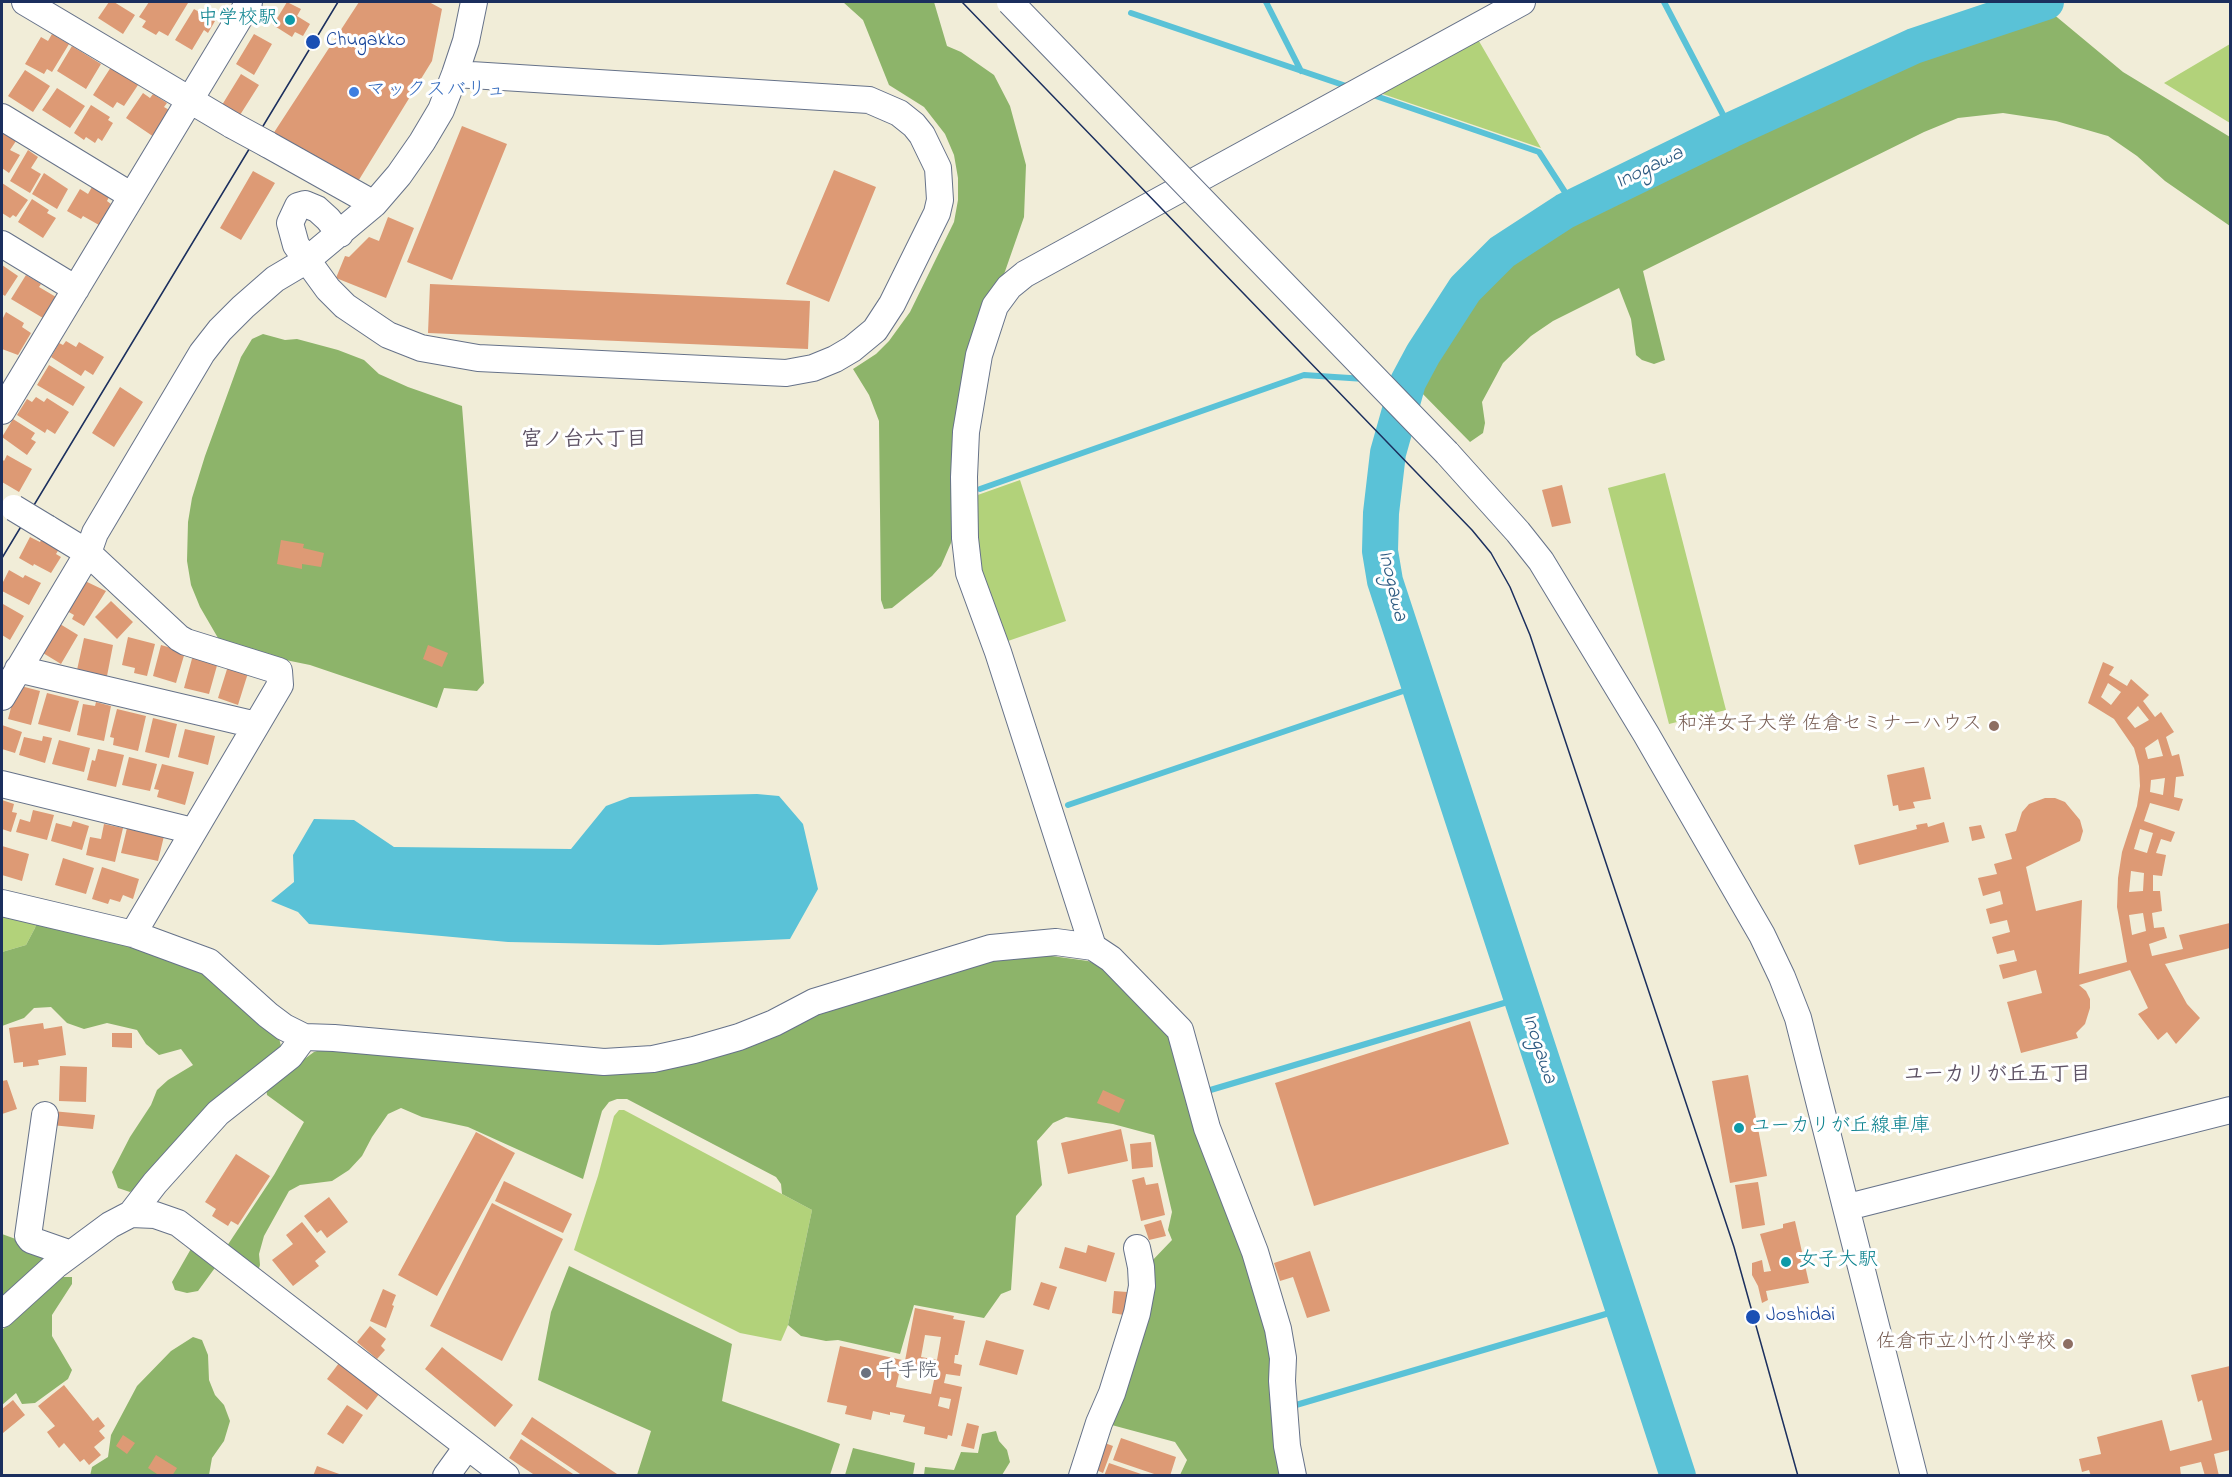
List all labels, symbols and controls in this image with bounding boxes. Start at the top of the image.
place label: 中学校駅 [198,8,278,32]
marker: 中学校駅 [283,13,297,27]
place label: Chugakko [326,30,406,54]
marker: Chugakko [304,33,322,51]
place label: マックスバリュ [366,80,506,104]
marker: マックスバリュ [347,85,361,99]
water label: Inogawa [1612,142,1688,196]
district label: 宮ノ台六丁目 [521,429,647,455]
water label: Inogawa [1371,548,1411,624]
place label: 和洋女子大学 佐倉セミナーハウス [1677,714,1982,738]
marker: 和洋女子大学 佐倉セミナーハウス [1987,719,2001,733]
water label: Inogawa [1515,1011,1561,1087]
district label: ユーカリが丘五丁目 [1903,1064,2091,1090]
place label: ユーカリが丘線車庫 [1751,1116,1930,1140]
marker: ユーカリが丘線車庫 [1732,1121,1746,1135]
place label: 女子大駅 [1798,1250,1878,1274]
marker: 女子大駅 [1779,1255,1793,1269]
place label: Joshidai [1766,1305,1835,1329]
marker: Joshidai [1744,1308,1762,1326]
place label: 佐倉市立小竹小学校 [1876,1332,2056,1356]
marker: 佐倉市立小竹小学校 [2061,1337,2075,1351]
place label: 千手院 [878,1361,938,1385]
marker: 千手院 [859,1366,873,1380]

